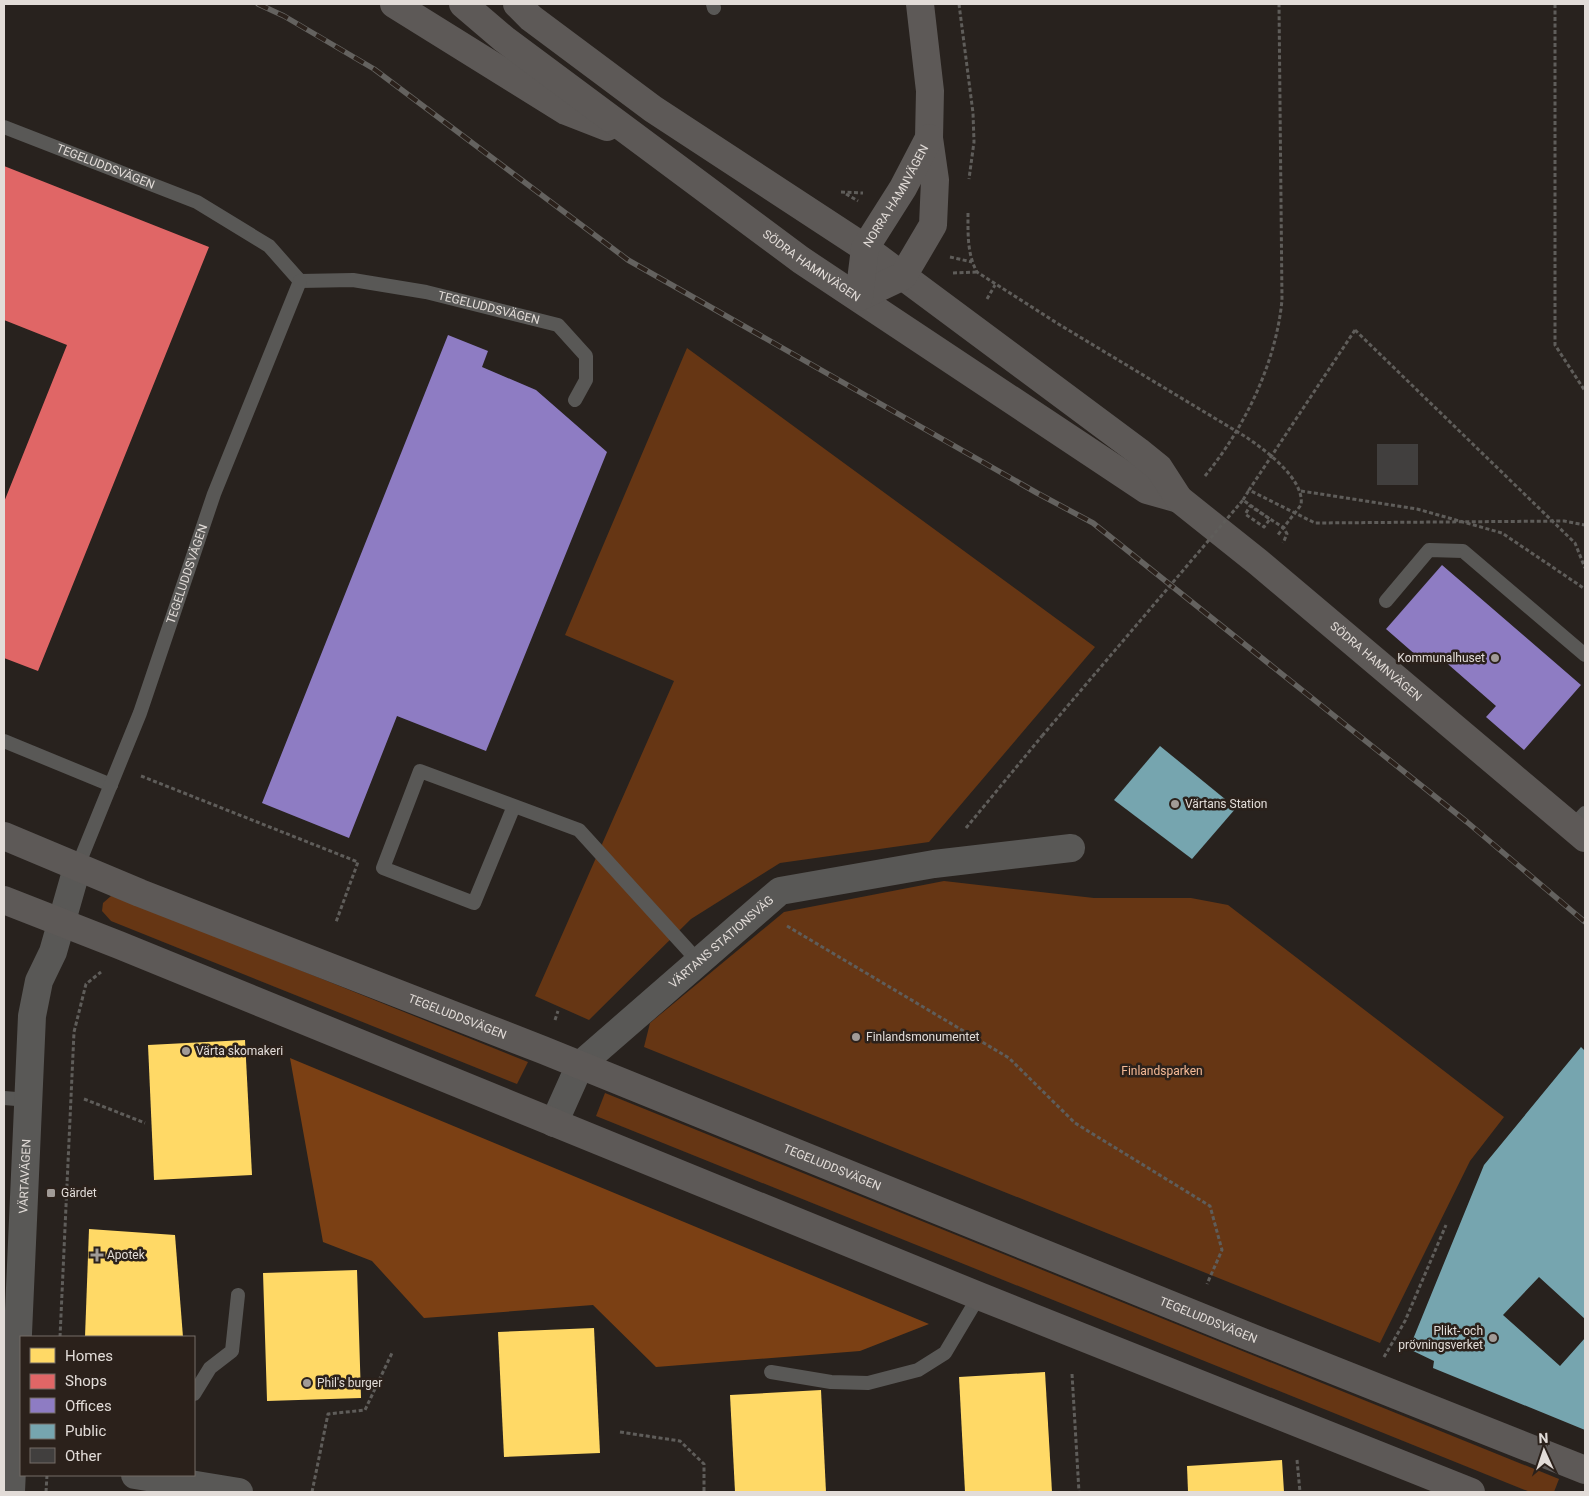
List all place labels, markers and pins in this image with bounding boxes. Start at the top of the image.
place label: Kommunalhuset [1397,651,1485,665]
marker: Kommunalhuset [1489,652,1501,664]
place label: Värtans Station [1185,797,1267,811]
marker: Värtans Station [1169,798,1181,810]
place label: Finlandsmonumentet [866,1030,980,1044]
marker: Finlandsmonumentet [850,1031,862,1043]
place label: Värta skomakeri [196,1044,283,1058]
marker: Värta skomakeri [180,1045,192,1057]
place label: Gärdet [61,1186,97,1200]
marker: Gärdet [45,1187,57,1199]
place label: Apotek [107,1248,146,1262]
marker: Apotek [91,1249,103,1261]
place label: Plikt- och prövningsverket [1398,1324,1483,1352]
marker: Plikt- och prövningsverket [1487,1332,1499,1344]
place label: Phil's burger [317,1376,382,1390]
marker: Phil's burger [301,1377,313,1389]

